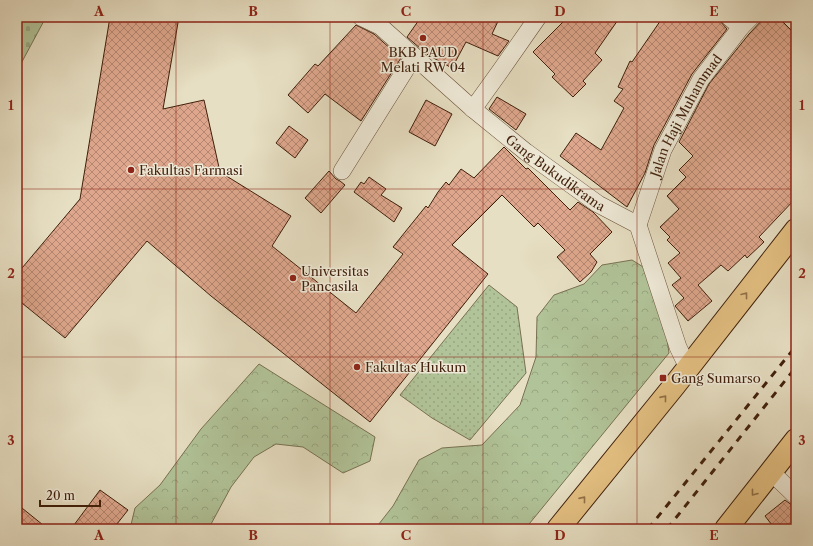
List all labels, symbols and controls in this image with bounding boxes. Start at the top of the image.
text: A [93,3,105,19]
text: B [248,3,258,19]
text: C [401,3,411,19]
text: D [554,3,566,19]
text: E [709,3,719,19]
marker: BKB PAUD Melati RW 04 [418,33,428,43]
place label: BKB PAUD Melati RW 04 [381,44,465,75]
street label: Jalan Haji Muhammad [646,51,725,181]
text: 1 [8,97,14,113]
text: 1 [799,97,805,113]
street label: Gang Bukudikrama [503,131,608,214]
place label: Fakultas Farmasi [139,162,243,178]
marker: Fakultas Farmasi [126,165,136,175]
place label: Universitas Pancasila [301,263,369,294]
text: 2 [7,265,15,281]
text: 2 [798,265,806,281]
marker: Universitas Pancasila [288,273,298,283]
one-way arrow [740,293,747,300]
place label: Fakultas Hukum [365,359,466,375]
marker: Fakultas Hukum [352,362,362,372]
place label: Gang Sumarso [671,370,761,386]
marker: Gang Sumarso [658,373,668,383]
one-way arrow [660,395,667,402]
text: 3 [7,432,15,448]
text: 3 [798,432,806,448]
scale bar [40,482,100,508]
text: 20 m [46,488,75,503]
one-way arrow [752,488,759,495]
one-way arrow [578,496,585,503]
text: A [93,527,105,543]
text: B [248,527,258,543]
text: C [401,527,411,543]
text: D [554,527,566,543]
text: E [709,527,719,543]

